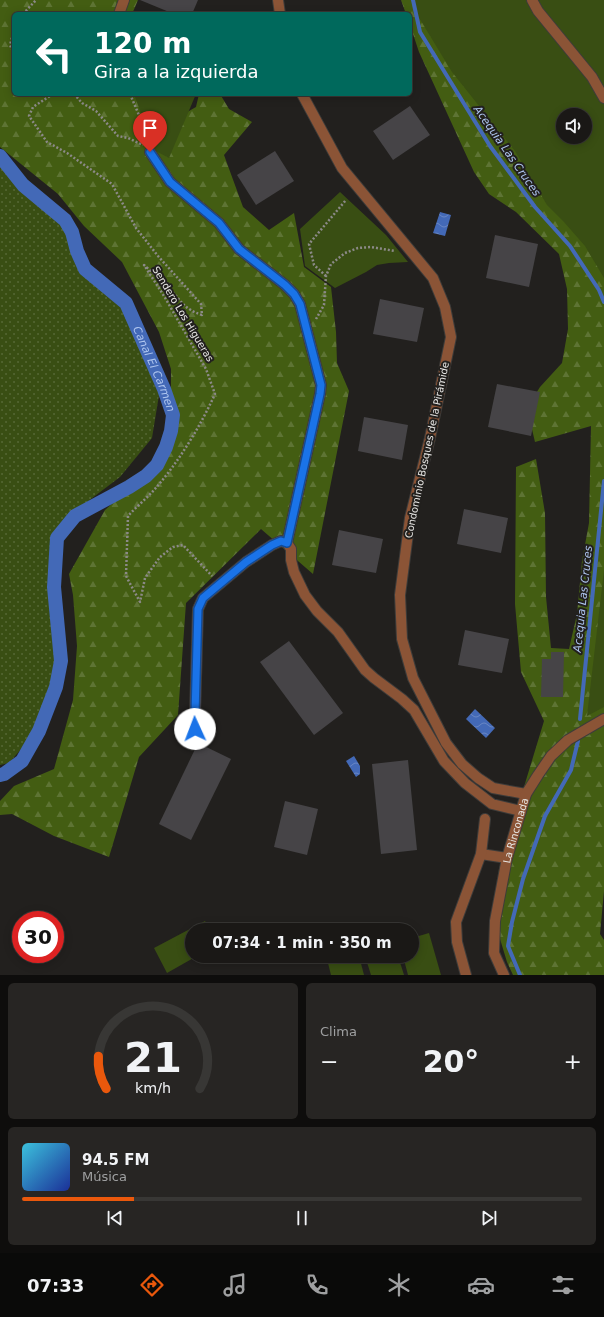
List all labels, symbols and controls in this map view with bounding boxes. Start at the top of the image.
text: 120 m [94,27,191,60]
icon: left [28,28,80,80]
text: Gira a la izquierda [94,61,259,82]
water label: Acequia Las Cruces [470,102,543,199]
map controls [556,108,592,144]
button: sound [556,108,592,144]
pin [133,111,167,152]
icon: arrive [139,117,161,139]
street label: Sendero Los Higueras [150,264,216,364]
water label: Canal El Carmen [131,324,178,413]
street label: Condominio Bosques de la Pirámide [403,361,451,539]
water label: Acequia Las Cruces [571,545,595,654]
position arrow [174,708,216,750]
street label: La Rinconada [501,797,530,864]
speed limit sign: 30 [12,911,64,963]
text: 07:34 · 1 min · 350 m [212,934,392,952]
text: Clima [320,1024,357,1039]
text: 21 [124,1033,182,1082]
text: 20° [423,1044,479,1079]
text: − [320,1049,338,1074]
text: + [564,1049,582,1074]
text: km/h [135,1080,171,1096]
text: 94.5 FM [82,1151,149,1169]
text: Música [82,1169,127,1184]
icon: previous [104,1207,126,1229]
icon: pause [291,1207,313,1229]
icon: next [478,1207,500,1229]
icon: directions [138,1271,166,1299]
icon: music [221,1271,249,1299]
icon: phone [303,1271,331,1299]
icon: climate [385,1271,413,1299]
icon: car [467,1271,495,1299]
icon: filters [549,1271,577,1299]
text: 07:33 [27,1275,84,1296]

